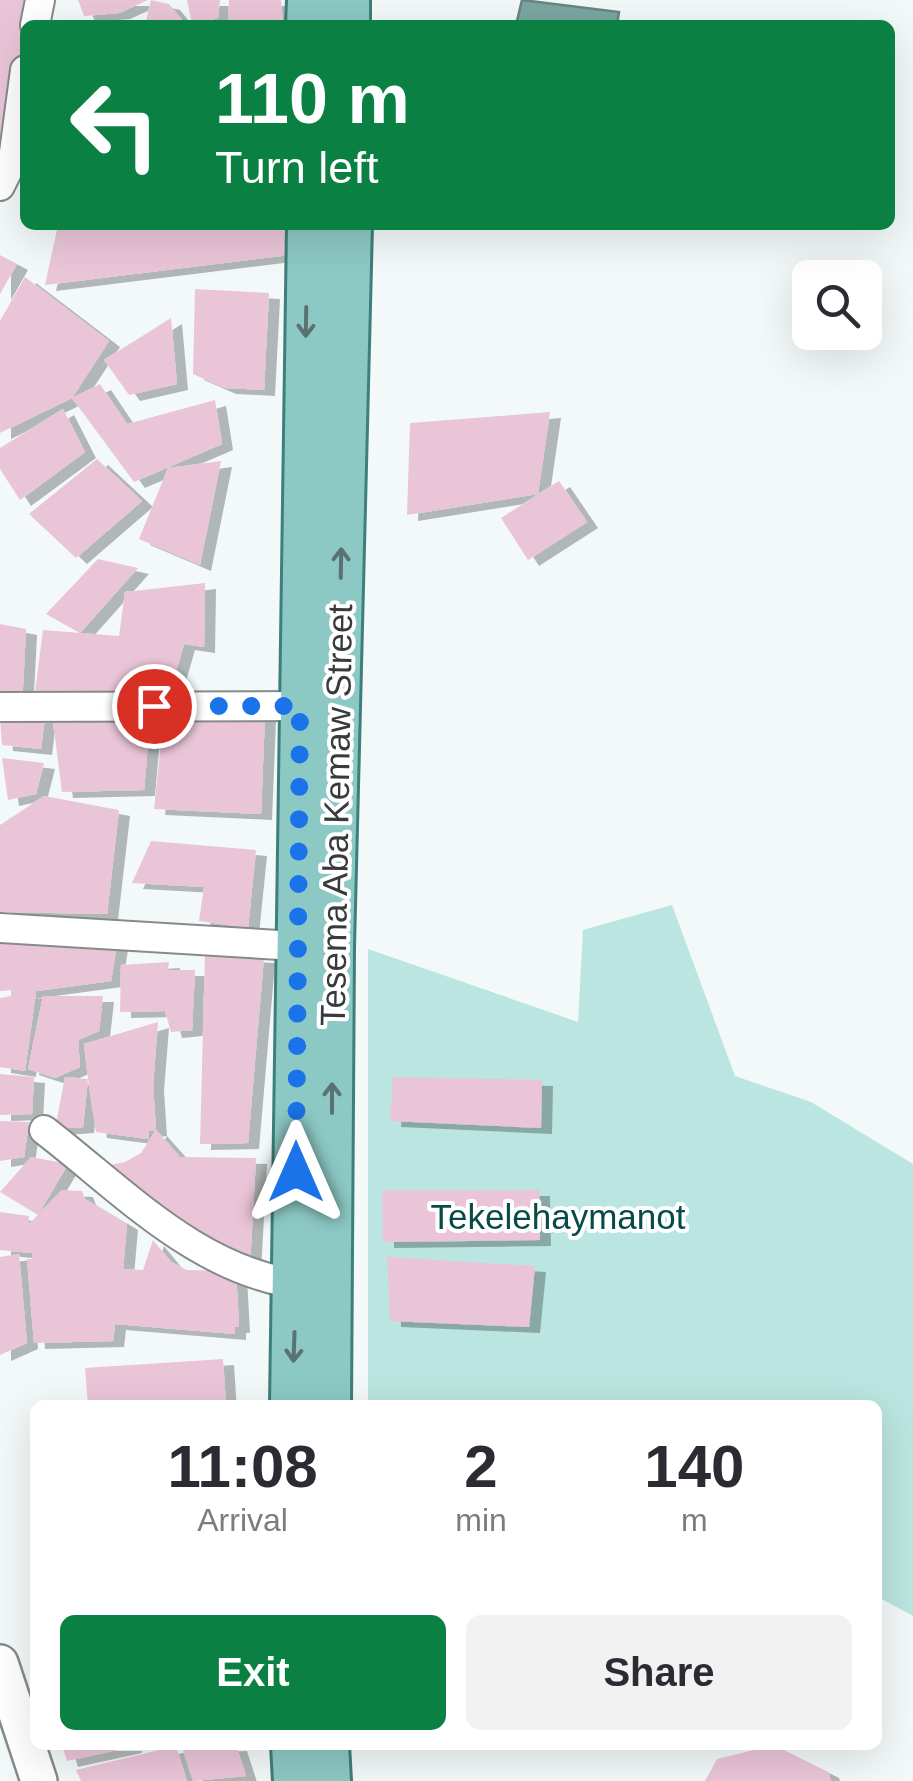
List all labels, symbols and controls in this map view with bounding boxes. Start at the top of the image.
icon: left [50,60,180,190]
text: 110 m [215,60,410,138]
text: Turn left [215,142,378,193]
map controls [792,260,882,350]
button: search [792,260,882,350]
one-way arrow [296,306,315,338]
one-way arrow [332,547,351,579]
street label: Tesema Aba Kemaw Street [313,603,359,1026]
pin [112,664,197,749]
icon: arrive [127,679,182,734]
one-way arrow [322,1082,342,1114]
position arrow [244,1120,348,1224]
park label: Tekelehaymanot [431,1197,686,1236]
one-way arrow [284,1331,303,1363]
text: 11:08 [168,1433,318,1500]
text: 2 [464,1433,498,1500]
text: 140 [644,1433,744,1500]
text: Arrival [197,1502,288,1538]
text: min [455,1502,507,1538]
text: m [681,1502,708,1538]
button: Exit [60,1615,446,1730]
button: Share [466,1615,852,1730]

